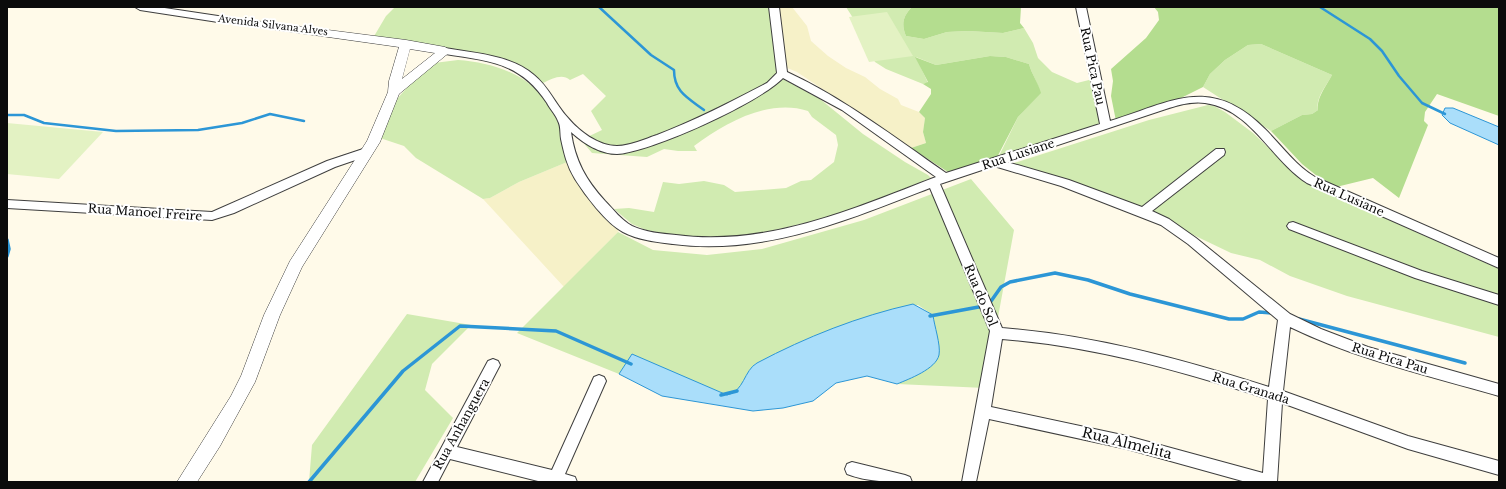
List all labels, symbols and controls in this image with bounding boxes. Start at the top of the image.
street label: Avenida Silvana Alves [216,12,329,38]
street label: Rua Pica Pau [1077,26,1109,106]
street label: Rua Lusiane [980,135,1056,173]
street label: Rua Lusiane [1311,175,1387,219]
street label: Rua Manoel Freire [87,201,203,223]
street label: Rua do Sol [961,262,1001,329]
street label: Rua Pica Pau [1350,339,1430,377]
street label: Rua Granada [1211,369,1292,407]
street label: Rua Anhanguera [430,375,492,472]
street label: Rua Almelita [1080,423,1174,463]

